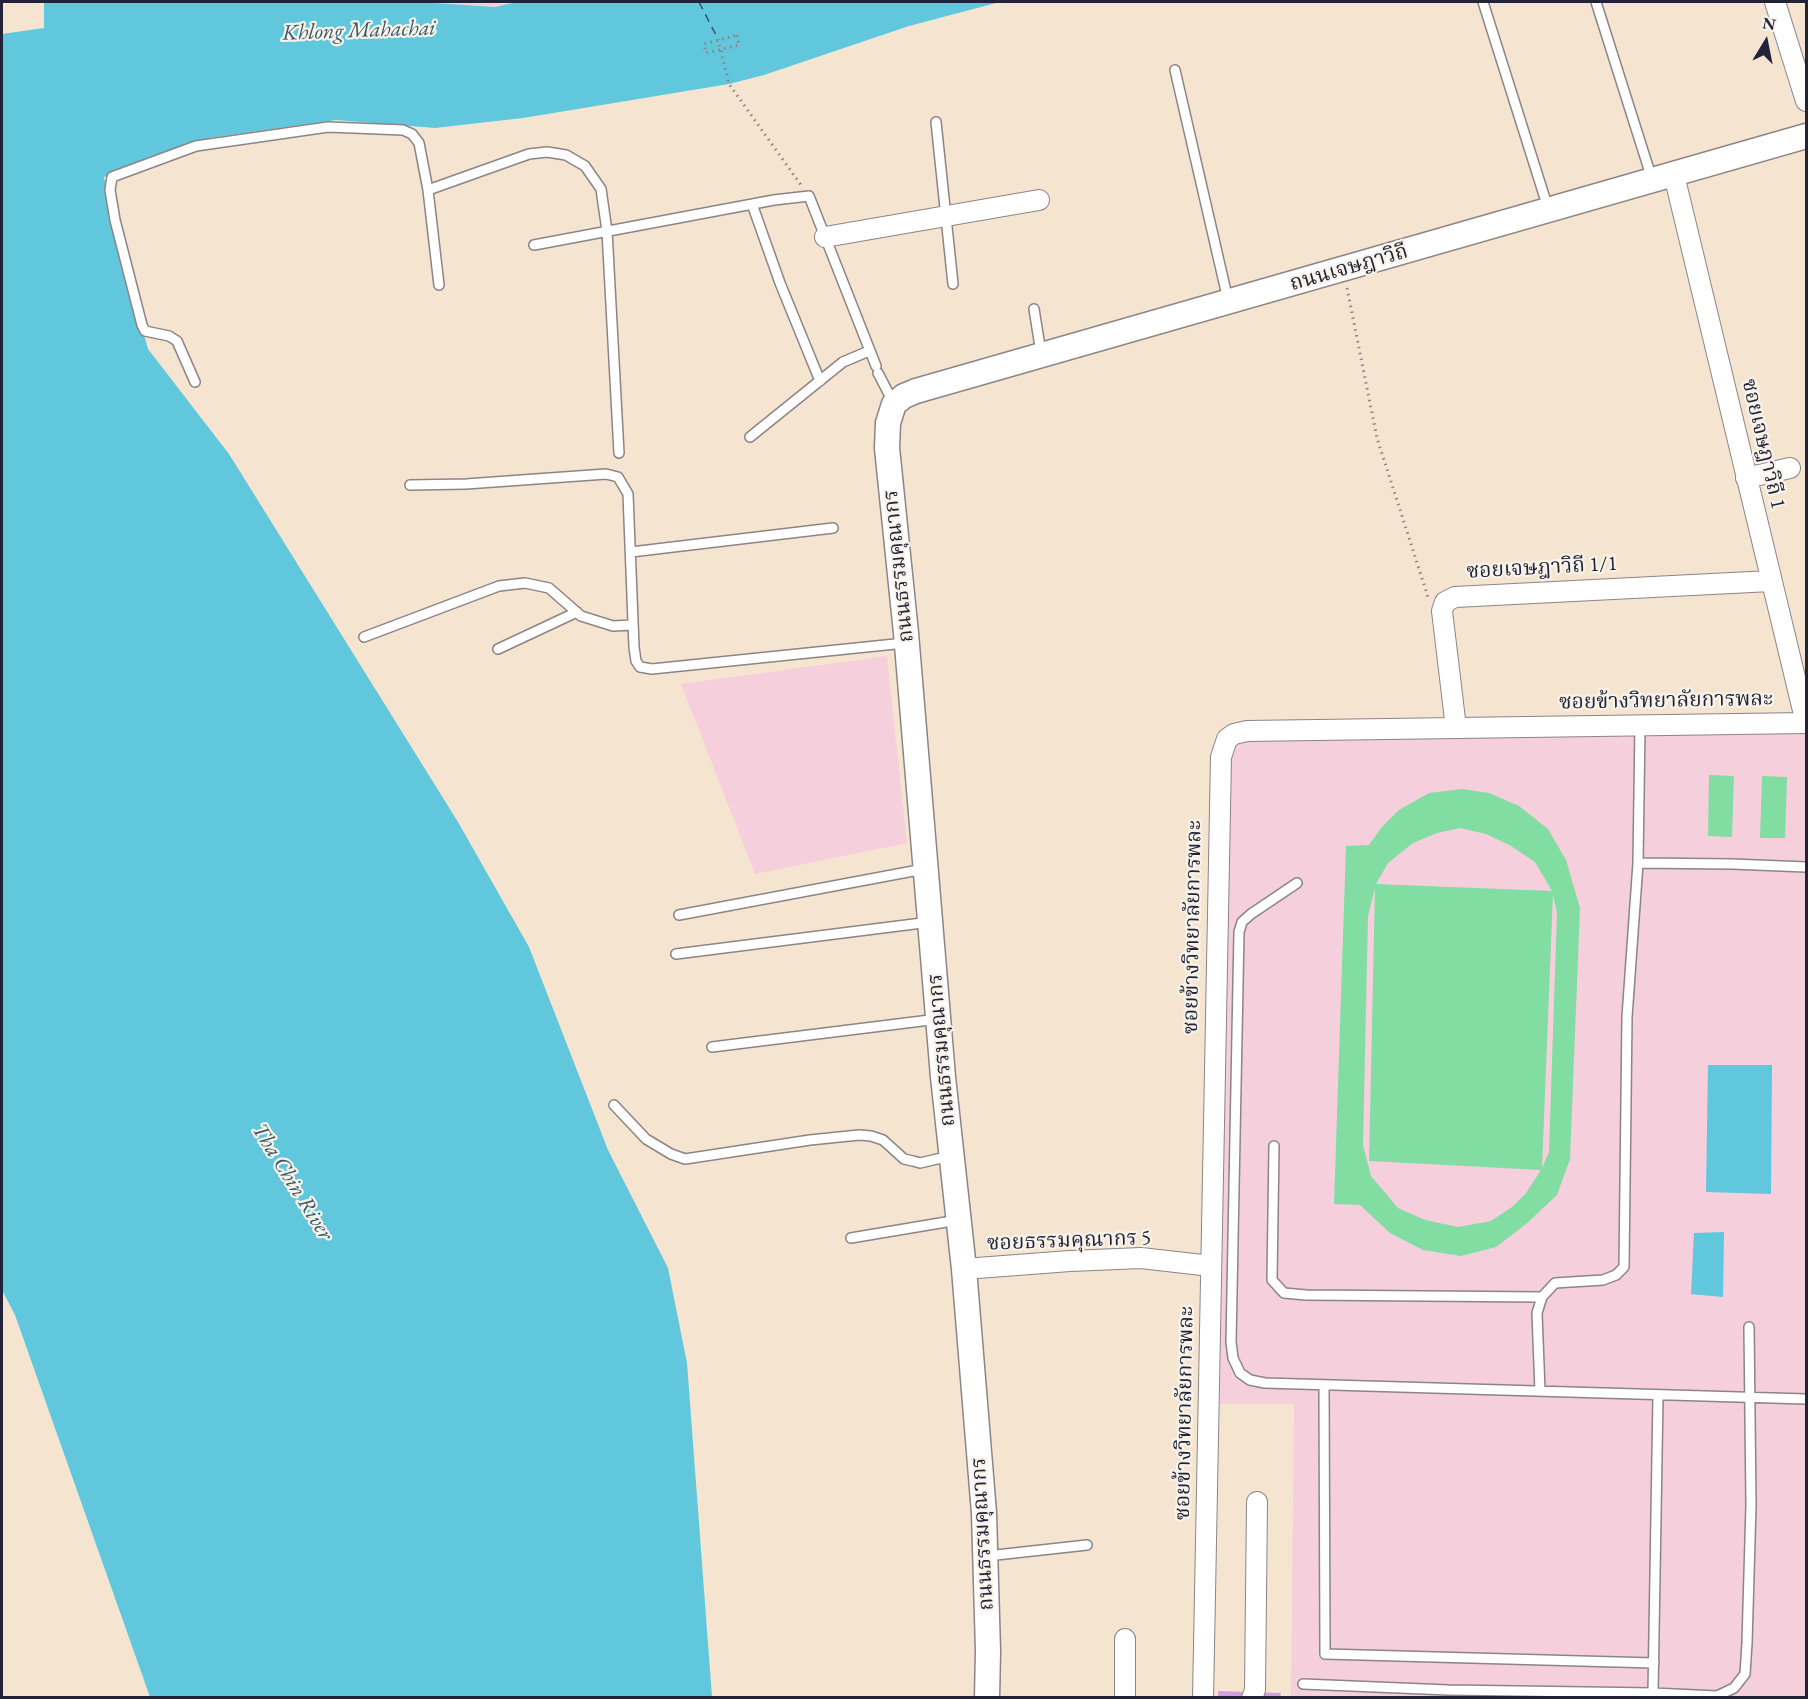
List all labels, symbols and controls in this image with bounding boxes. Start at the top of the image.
north arrow [1736,12,1796,72]
text: N [1761,12,1777,35]
water label: Khlong Mahachai [282,15,436,47]
street label: ถนนเจษฎาวิถี [1287,239,1411,297]
street label: ซอยเจษฎาวิถี 1 [1736,376,1790,512]
street label: ถนนธรรมคุณากร [878,488,920,644]
street label: ซอยเจษฎาวิถี 1/1 [1466,551,1618,585]
street label: ซอยข้างวิทยาลัยการพละ [1559,687,1773,715]
street label: ซอยข้างวิทยาลัยการพละ [1179,820,1207,1034]
street label: ถนนธรรมคุณากร [923,973,961,1127]
water label: Tha Chin River [246,1119,338,1245]
street label: ซอยธรรมคุณากร 5 [986,1226,1152,1256]
street label: ซอยข้างวิทยาลัยการพละ [1171,1306,1199,1520]
street label: ถนนธรรมคุณากร [966,1457,1000,1611]

